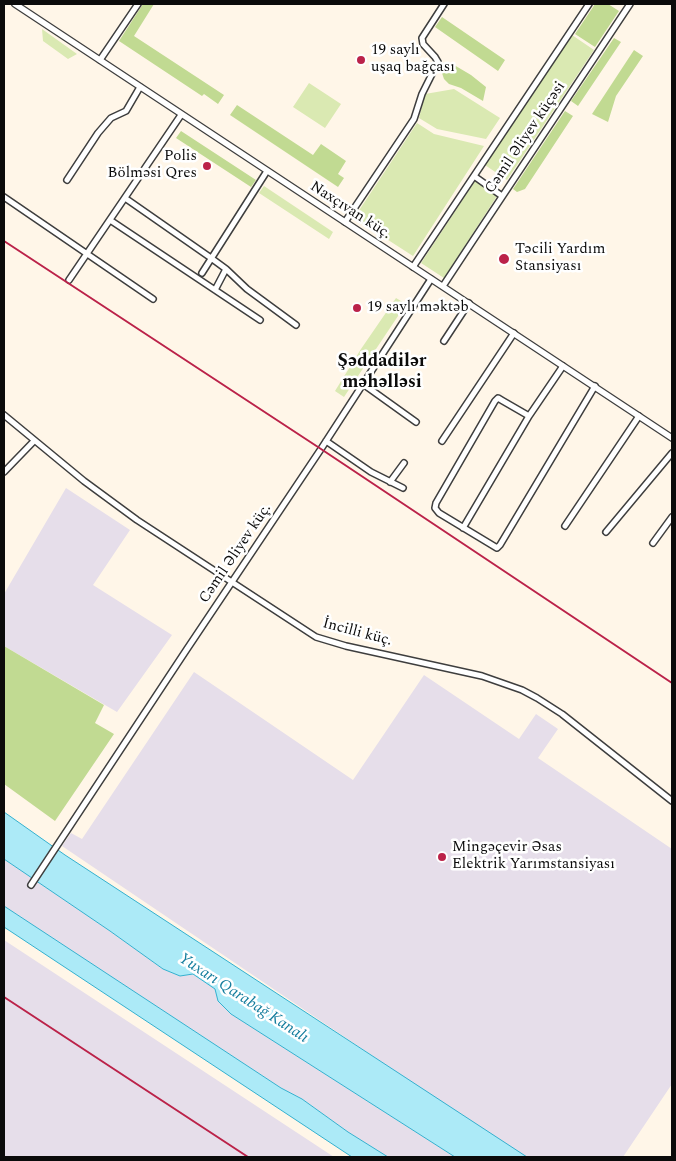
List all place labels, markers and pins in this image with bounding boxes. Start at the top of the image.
place label: 19 saylı uşaq bağçası [371,42,455,77]
marker: 19 saylı uşaq bağçası [355,54,367,66]
place label: Polis Bölməsi Qres [108,148,197,183]
marker: Polis Bölməsi Qres [201,160,213,172]
place label: Təcili Yardım Stansiyası [515,241,605,276]
marker: Təcili Yardım Stansiyası [497,252,511,266]
place label: 19 saylı məktəb [367,299,469,317]
marker: 19 saylı məktəb [351,302,363,314]
place label: Mingəçevir Əsas Elektrik Yarımstansiyası [452,839,615,874]
marker: Mingəçevir Əsas Elektrik Yarımstansiyası [436,851,448,863]

